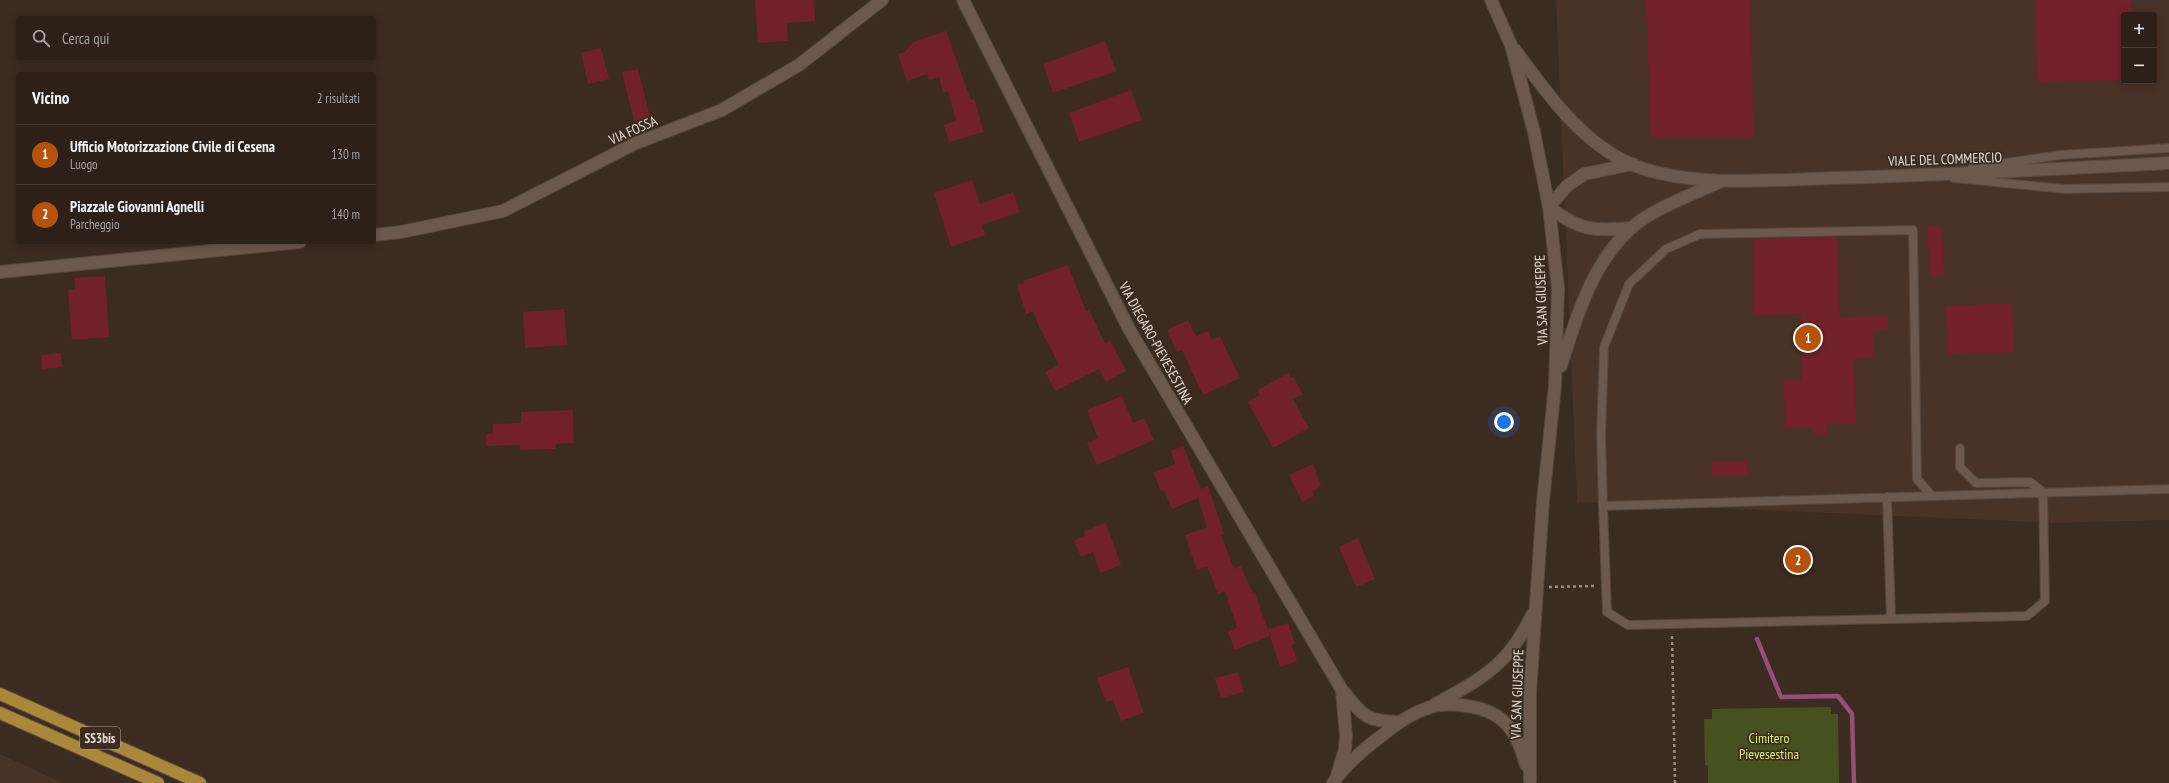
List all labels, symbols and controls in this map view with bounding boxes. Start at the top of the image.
map controls [2121,12,2157,84]
button: + [2121,12,2157,48]
search box [16,16,376,60]
icon: search [30,27,52,49]
text: Cerca qui [62,29,110,48]
button: − [2121,48,2157,84]
text: Vicino [32,87,69,109]
text: 2 risultati [317,90,360,107]
street label: VIA FOSSA [605,111,660,149]
text: Ufficio Motorizzazione Civile di Cesena [70,137,275,156]
text: 1 [42,146,48,163]
text: 130 m [331,146,360,163]
street label: VIALE DEL COMMERCIO [1887,148,2003,170]
text: Luogo [70,156,98,173]
text: Piazzale Giovanni Agnelli [70,197,204,216]
text: 2 [42,206,48,223]
text: 140 m [331,206,360,223]
text: Parcheggio [70,216,120,233]
street label: VIA SAN GIUSEPPE [1530,255,1552,346]
street label: VIA DIEGARO-PIEVESESTINA [1114,278,1197,408]
pin: 1 [1795,323,1821,353]
your location [1494,412,1514,432]
pin: 2 [1785,545,1811,575]
street label: VIA SAN GIUSEPPE [1506,649,1528,740]
road number: SS3bis [80,727,120,749]
park label: Cimitero Pievesestina [1739,729,1799,763]

